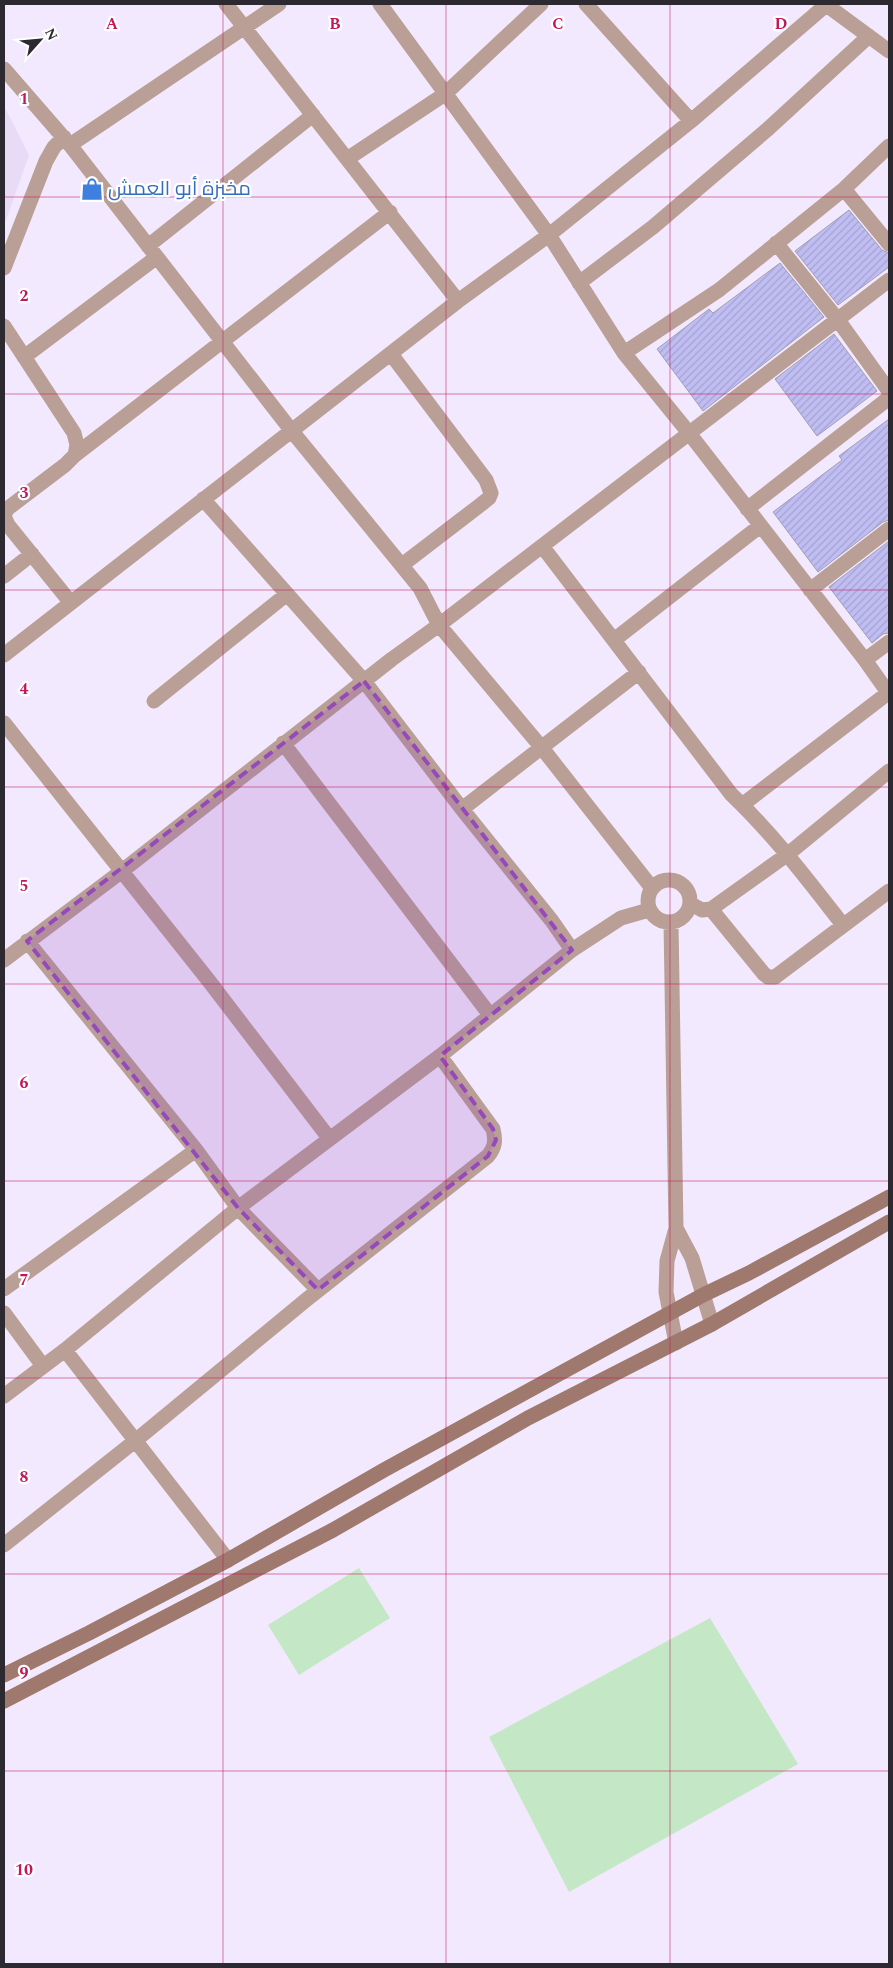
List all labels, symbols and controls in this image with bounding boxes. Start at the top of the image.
text: A [106,12,119,36]
text: B [329,12,341,36]
text: C [552,12,564,36]
text: D [775,12,788,36]
north arrow [15,15,65,65]
text: N [39,24,63,44]
text: 1 [20,87,28,111]
place label: مخبزة أبو العمش [108,174,251,204]
shop icon: مخبزة أبو العمش [79,176,105,202]
text: 2 [20,284,29,308]
text: 3 [20,481,29,505]
text: 4 [20,677,29,701]
text: 5 [20,874,28,898]
text: 6 [20,1071,29,1095]
text: 7 [20,1268,29,1292]
text: 8 [20,1465,29,1489]
text: 9 [20,1661,29,1685]
text: 10 [15,1858,33,1882]

